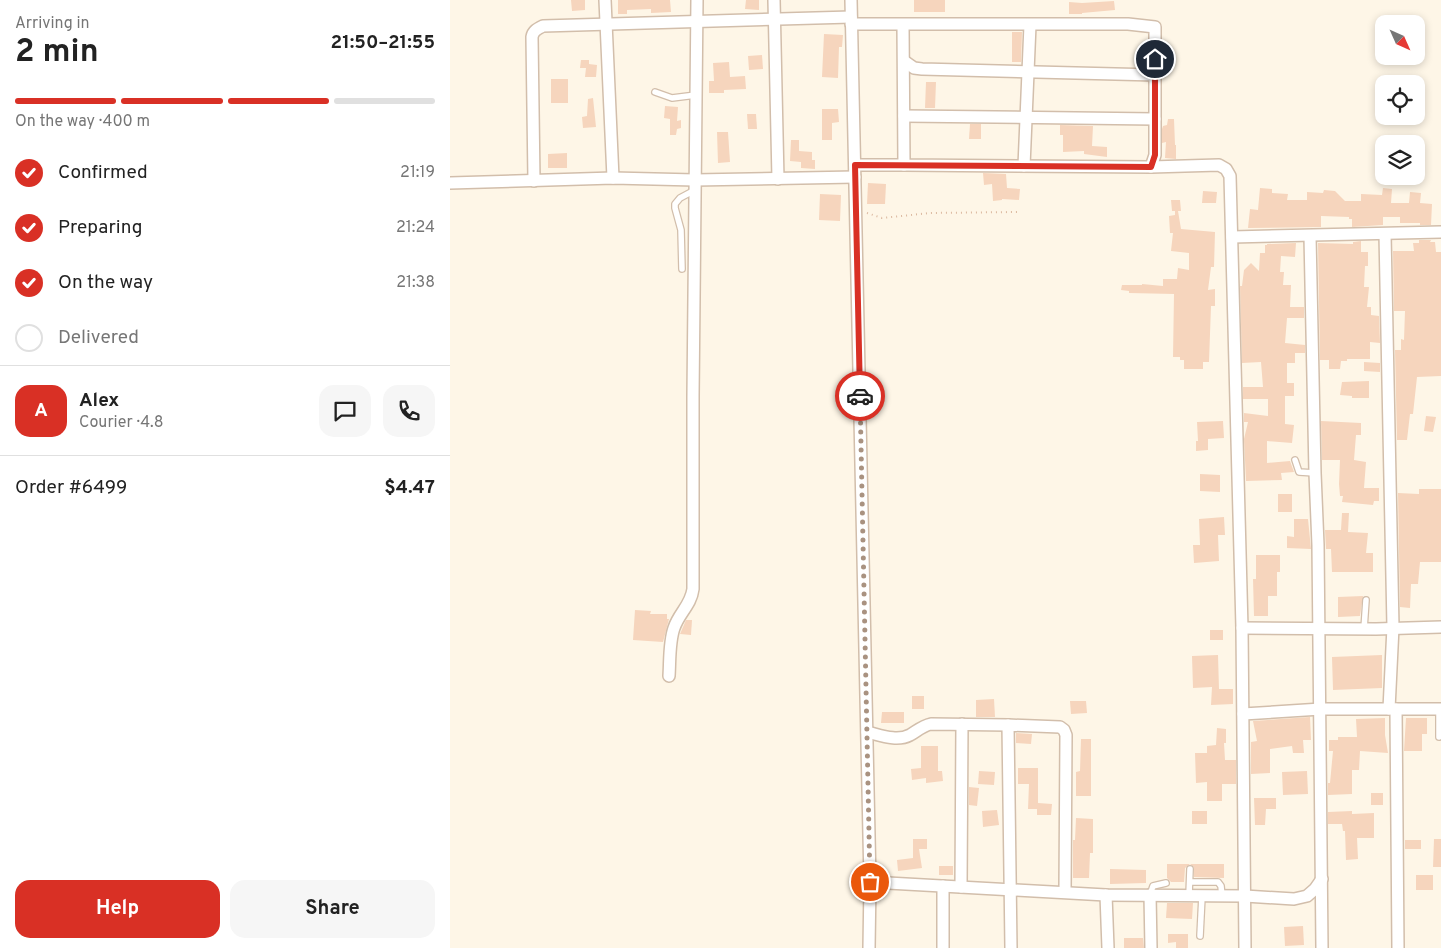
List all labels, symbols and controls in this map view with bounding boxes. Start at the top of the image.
text: Arriving in [15,14,90,34]
north arrow [1375,15,1425,65]
map controls [1375,15,1425,185]
text: 21:50–21:55 [331,31,435,55]
text: 2 min [15,33,99,73]
pin [1134,38,1176,80]
icon: home [1141,45,1169,73]
button: locate [1375,75,1425,125]
text: On the way · 400 m [15,112,150,132]
button: layers [1375,135,1425,185]
icon: check [15,159,43,187]
text: Confirmed [58,161,148,185]
text: 21:19 [400,163,435,183]
icon: check [15,214,43,242]
text: Preparing [58,216,142,240]
text: 21:24 [396,218,435,238]
icon: check [15,269,43,297]
text: On the way [58,271,153,295]
text: 21:38 [396,273,435,293]
text: Delivered [58,326,139,350]
courier [835,371,885,421]
icon: car [846,382,874,410]
button: chat [319,385,371,437]
button: phone [383,385,435,437]
text: Alex [79,389,119,413]
text: A [34,399,48,423]
text: Courier · 4.8 [79,413,163,433]
text: Order #6499 [15,476,127,500]
text: $4.47 [384,476,435,500]
pin [849,861,891,903]
icon: bag [856,868,884,896]
button: Help [15,880,220,938]
button: Share [230,880,435,938]

